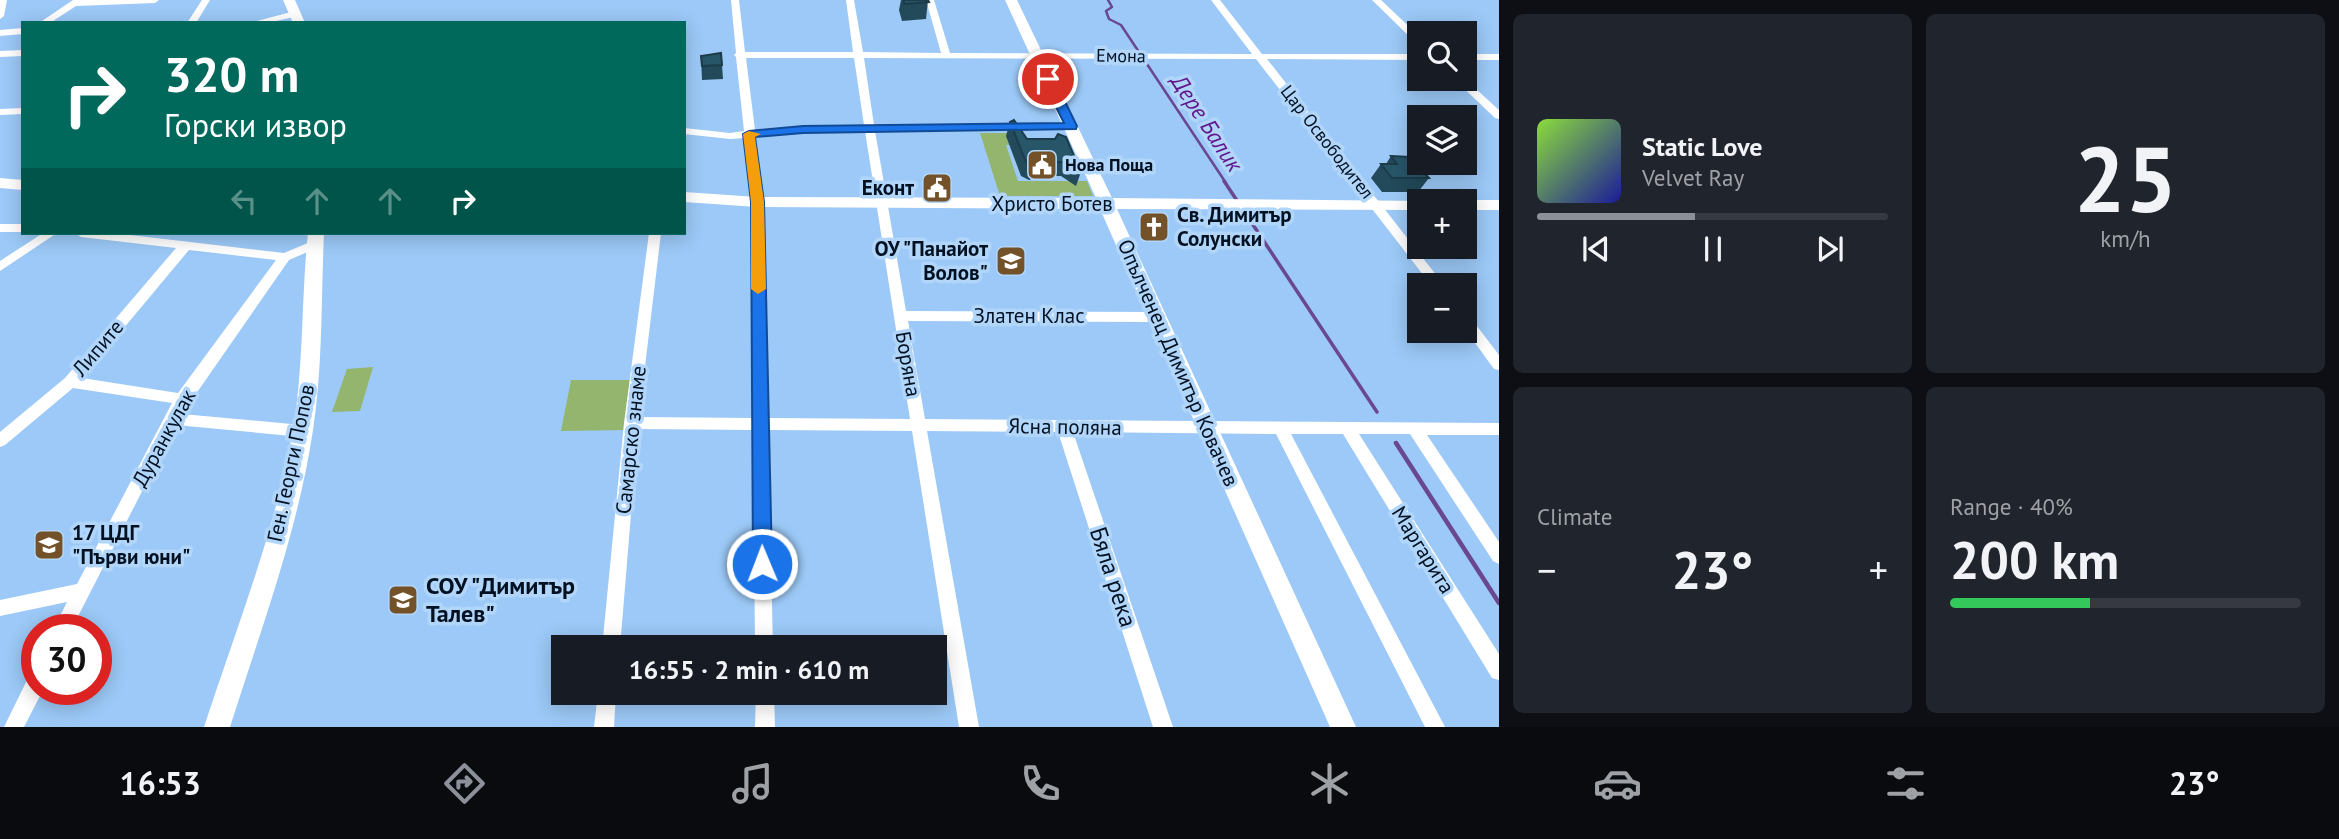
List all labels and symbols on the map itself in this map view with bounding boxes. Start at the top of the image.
street label: Емона [1096,44,1146,67]
pin [1018,49,1078,109]
water label: Дере Балик [1164,67,1250,178]
street label: Цар Освободител [1276,80,1379,203]
public building icon: Нова Поща [1025,148,1059,182]
place label: Нова Поща [1065,153,1153,176]
public building icon: Еконт [920,171,954,205]
place label: Еконт [862,174,914,201]
street label: Христо Ботев [991,190,1113,217]
place label: Св. Димитър Солунски [1177,201,1292,252]
church icon: Св. Димитър Солунски [1137,210,1171,244]
place label: ОУ "Панайот Волов" [875,235,988,286]
street label: Опълченец Димитър Ковачев [1112,235,1245,491]
school or university icon: ОУ "Панайот Волов" [994,244,1028,278]
street label: Златен Клас [973,302,1085,329]
street label: Липите [65,314,129,382]
street label: Боряна [889,329,928,399]
street label: Самарско знаме [609,364,652,516]
street label: Ген. Георги Попов [261,382,320,544]
street label: Дуранкулак [126,384,201,491]
street label: Ясна поляна [1008,412,1122,441]
street label: Маргарита [1386,501,1461,599]
place label: 17 ЦДГ "Първи юни" [72,519,190,570]
street label: Бяла река [1083,523,1144,631]
position arrow [725,527,799,601]
school or university icon: 17 ЦДГ "Първи юни" [32,528,66,562]
place label: СОУ "Димитър Талев" [426,570,575,629]
school or university icon: СОУ "Димитър Талев" [386,583,420,617]
speed limit sign: 30 [21,614,112,705]

